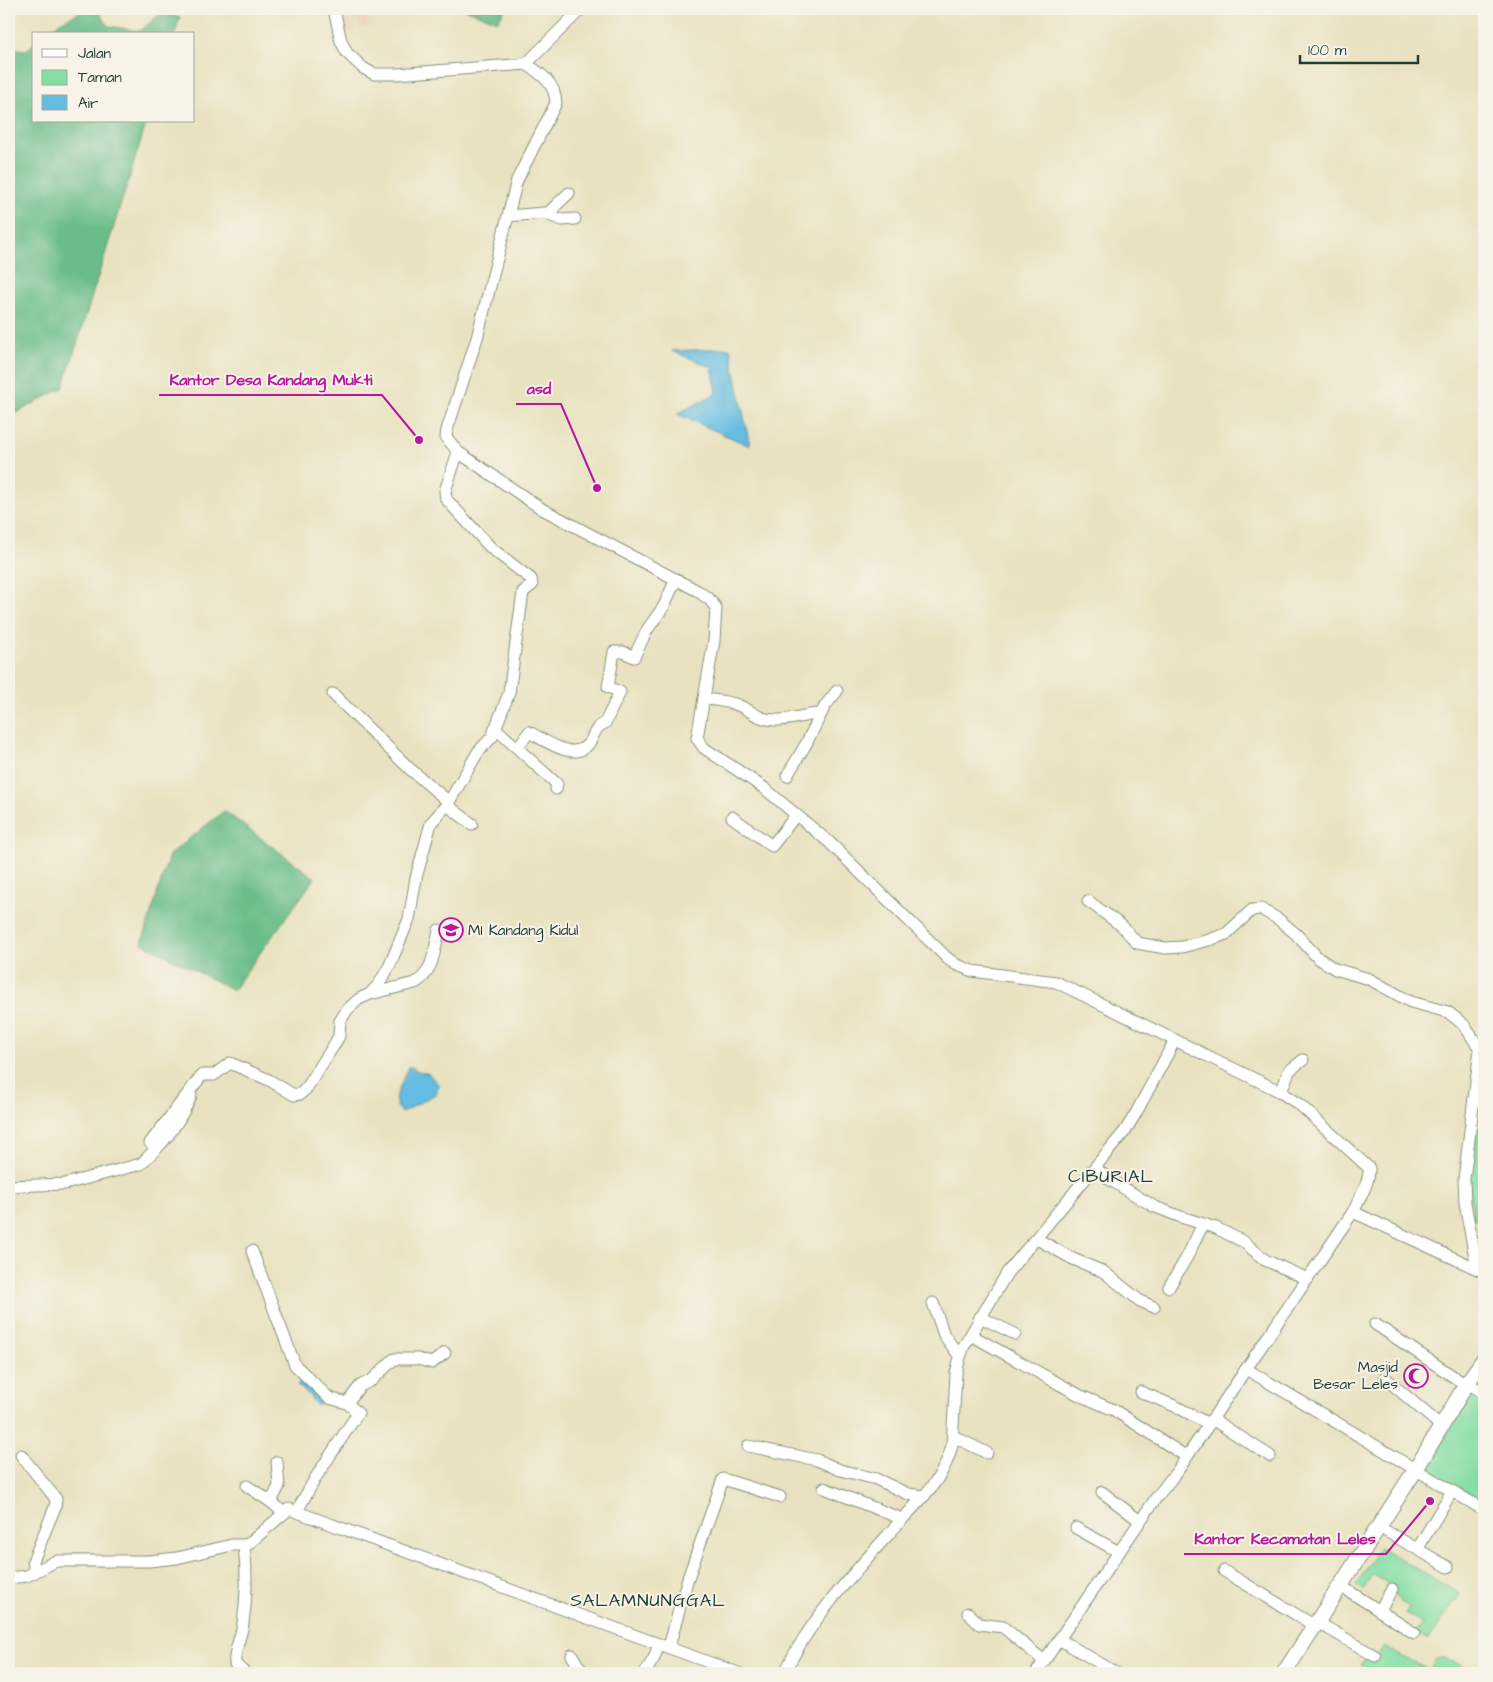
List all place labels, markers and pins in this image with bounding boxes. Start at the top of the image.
callout: Kantor Desa Kandang Mukti [159,364,382,395]
callout: asd [516,373,561,404]
school or university icon: MI Kandang Kidul [438,917,464,943]
place label: MI Kandang Kidul [468,920,578,942]
place label: Masjid Besar Leles [1313,1357,1398,1395]
mosque icon: Masjid Besar Leles [1403,1363,1429,1389]
callout: Kantor Kecamatan Leles [1184,1523,1386,1554]

